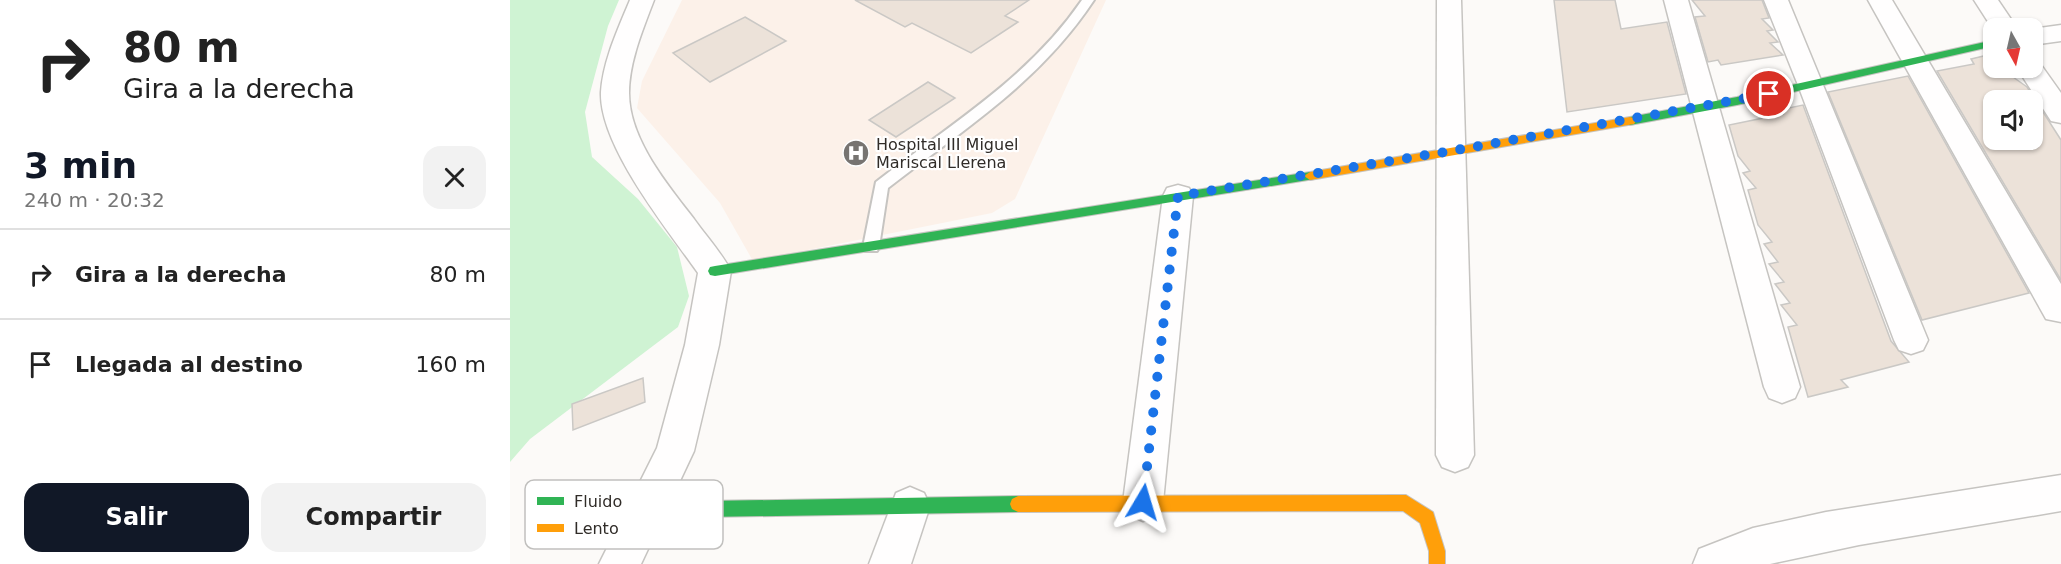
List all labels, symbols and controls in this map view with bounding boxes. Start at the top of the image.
north arrow [1983,18,2043,78]
map controls [1983,18,2043,150]
text: 80 m [123,23,240,72]
icon: right [24,24,102,102]
pin [1743,68,1794,119]
text: Gira a la derecha [123,73,355,104]
icon: arrive [1752,77,1785,110]
button: sound [1983,90,2043,150]
place label: Hospital III Miguel Mariscal Llerena [876,135,1018,172]
hospital icon: Hospital III Miguel Mariscal Llerena [841,138,871,168]
text: 3 min [24,145,137,186]
button: close [423,146,486,209]
text: 240 m · 20:32 [24,188,165,212]
icon: right [24,258,57,291]
text: Gira a la derecha [75,262,287,287]
text: 80 m [430,262,486,287]
icon: arrive [24,348,57,381]
text: Llegada al destino [75,352,303,377]
text: 160 m [416,352,486,377]
position arrow [1111,470,1175,534]
legend [525,480,723,549]
button: Salir [24,483,249,552]
button: Compartir [261,483,486,552]
text: Fluido [574,492,622,511]
text: Lento [574,519,619,538]

